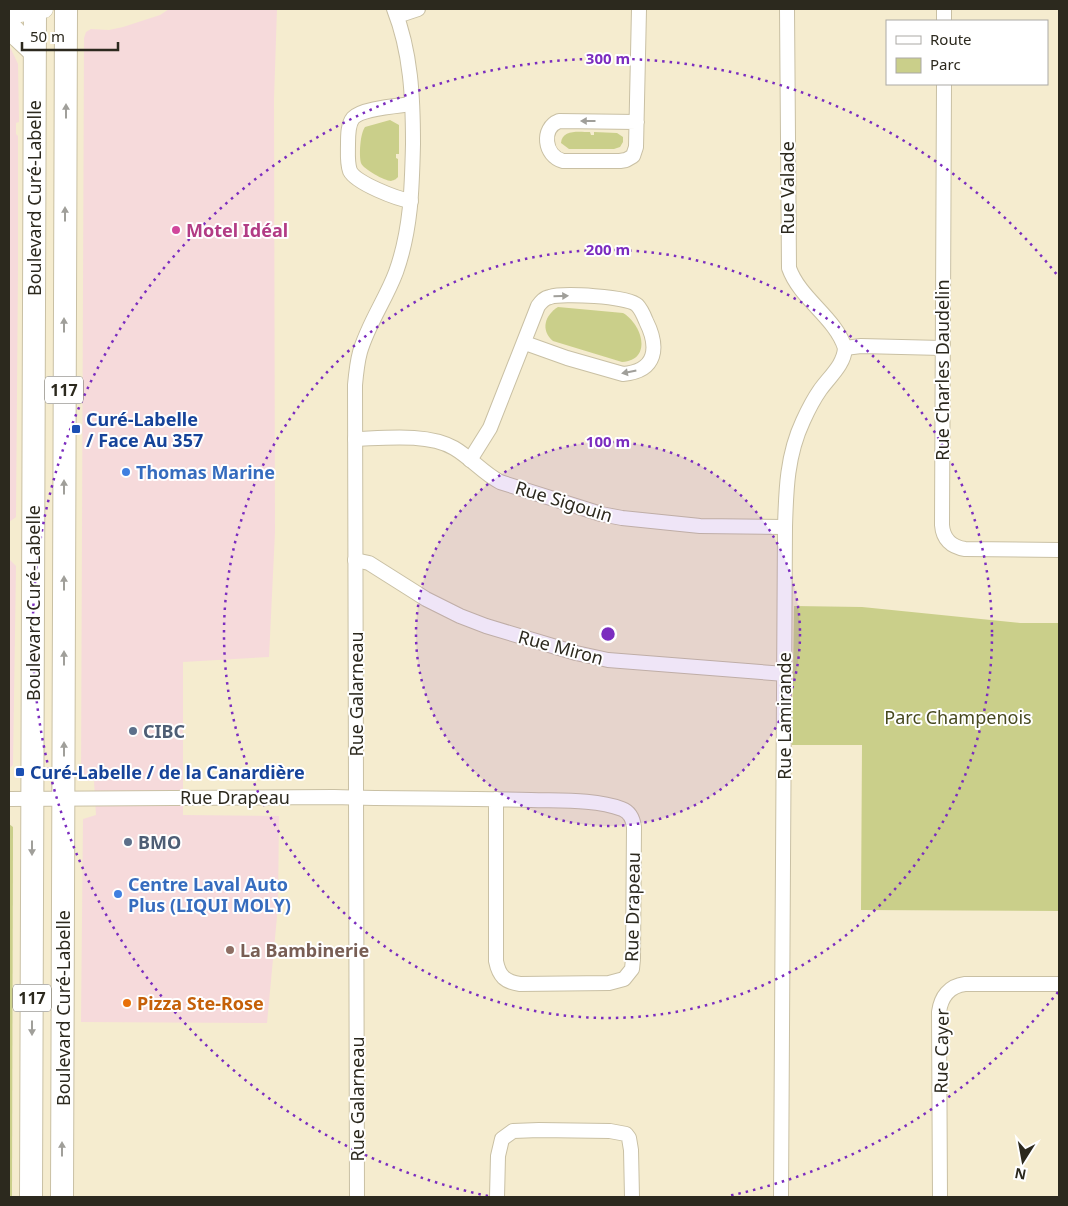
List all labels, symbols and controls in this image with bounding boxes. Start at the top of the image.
scale bar [22,20,119,52]
legend [886,20,1048,85]
text: 50 m [30,26,65,46]
text: Route [930,29,972,49]
text: 300 m [586,48,630,68]
text: Parc [930,54,961,74]
street label: Boulevard Curé-Labelle [22,100,46,296]
one-way arrow [62,103,70,119]
one-way arrow [580,117,596,125]
street label: Rue Valade [775,141,799,235]
one-way arrow [61,206,69,222]
place label: Motel Idéal [186,218,288,242]
marker: Motel Idéal [170,224,182,236]
text: 200 m [586,239,630,259]
street label: Rue Charles Daudelin [930,279,954,461]
one-way arrow [554,292,570,300]
one-way arrow [60,316,68,332]
one-way arrow [621,369,637,377]
road number: 117 [45,376,83,404]
place label: Curé-Labelle / Face Au 357 [86,407,203,452]
marker: Curé-Labelle / Face Au 357 [70,423,82,435]
text: 100 m [586,431,630,451]
place label: Thomas Marine [136,460,275,484]
marker: Thomas Marine [120,466,132,478]
street label: Rue Sigouin [512,475,616,527]
one-way arrow [60,479,68,495]
street label: Boulevard Curé-Labelle [21,505,45,701]
one-way arrow [60,575,68,591]
street label: Rue Miron [516,624,606,670]
centre of rings [599,625,617,643]
street label: Rue Galarneau [344,631,368,757]
one-way arrow [60,650,68,666]
street label: Rue Lamirande [772,652,796,780]
park label: Parc Champenois [884,705,1032,729]
place label: CIBC [143,719,185,743]
marker: CIBC [127,725,139,737]
one-way arrow [60,741,68,757]
place label: Curé-Labelle / de la Canardière [30,760,305,784]
marker: Curé-Labelle / de la Canardière [14,766,26,778]
street label: Rue Drapeau [180,785,290,809]
place label: BMO [138,830,181,854]
marker: BMO [122,836,134,848]
one-way arrow [28,840,36,856]
street label: Rue Drapeau [619,852,645,962]
place label: Centre Laval Auto Plus (LIQUI MOLY) [128,872,291,917]
marker: Centre Laval Auto Plus (LIQUI MOLY) [112,888,124,900]
street label: Boulevard Curé-Labelle [51,910,75,1106]
place label: La Bambinerie [240,938,369,962]
marker: La Bambinerie [224,944,236,956]
road number: 117 [13,984,51,1011]
place label: Pizza Ste-Rose [137,991,264,1015]
marker: Pizza Ste-Rose [121,997,133,1009]
street label: Rue Cayer [928,1008,954,1094]
one-way arrow [27,1020,35,1036]
street label: Rue Galarneau [345,1036,369,1162]
north arrow [998,1136,1048,1186]
one-way arrow [58,1140,66,1156]
text: N [1013,1164,1028,1185]

